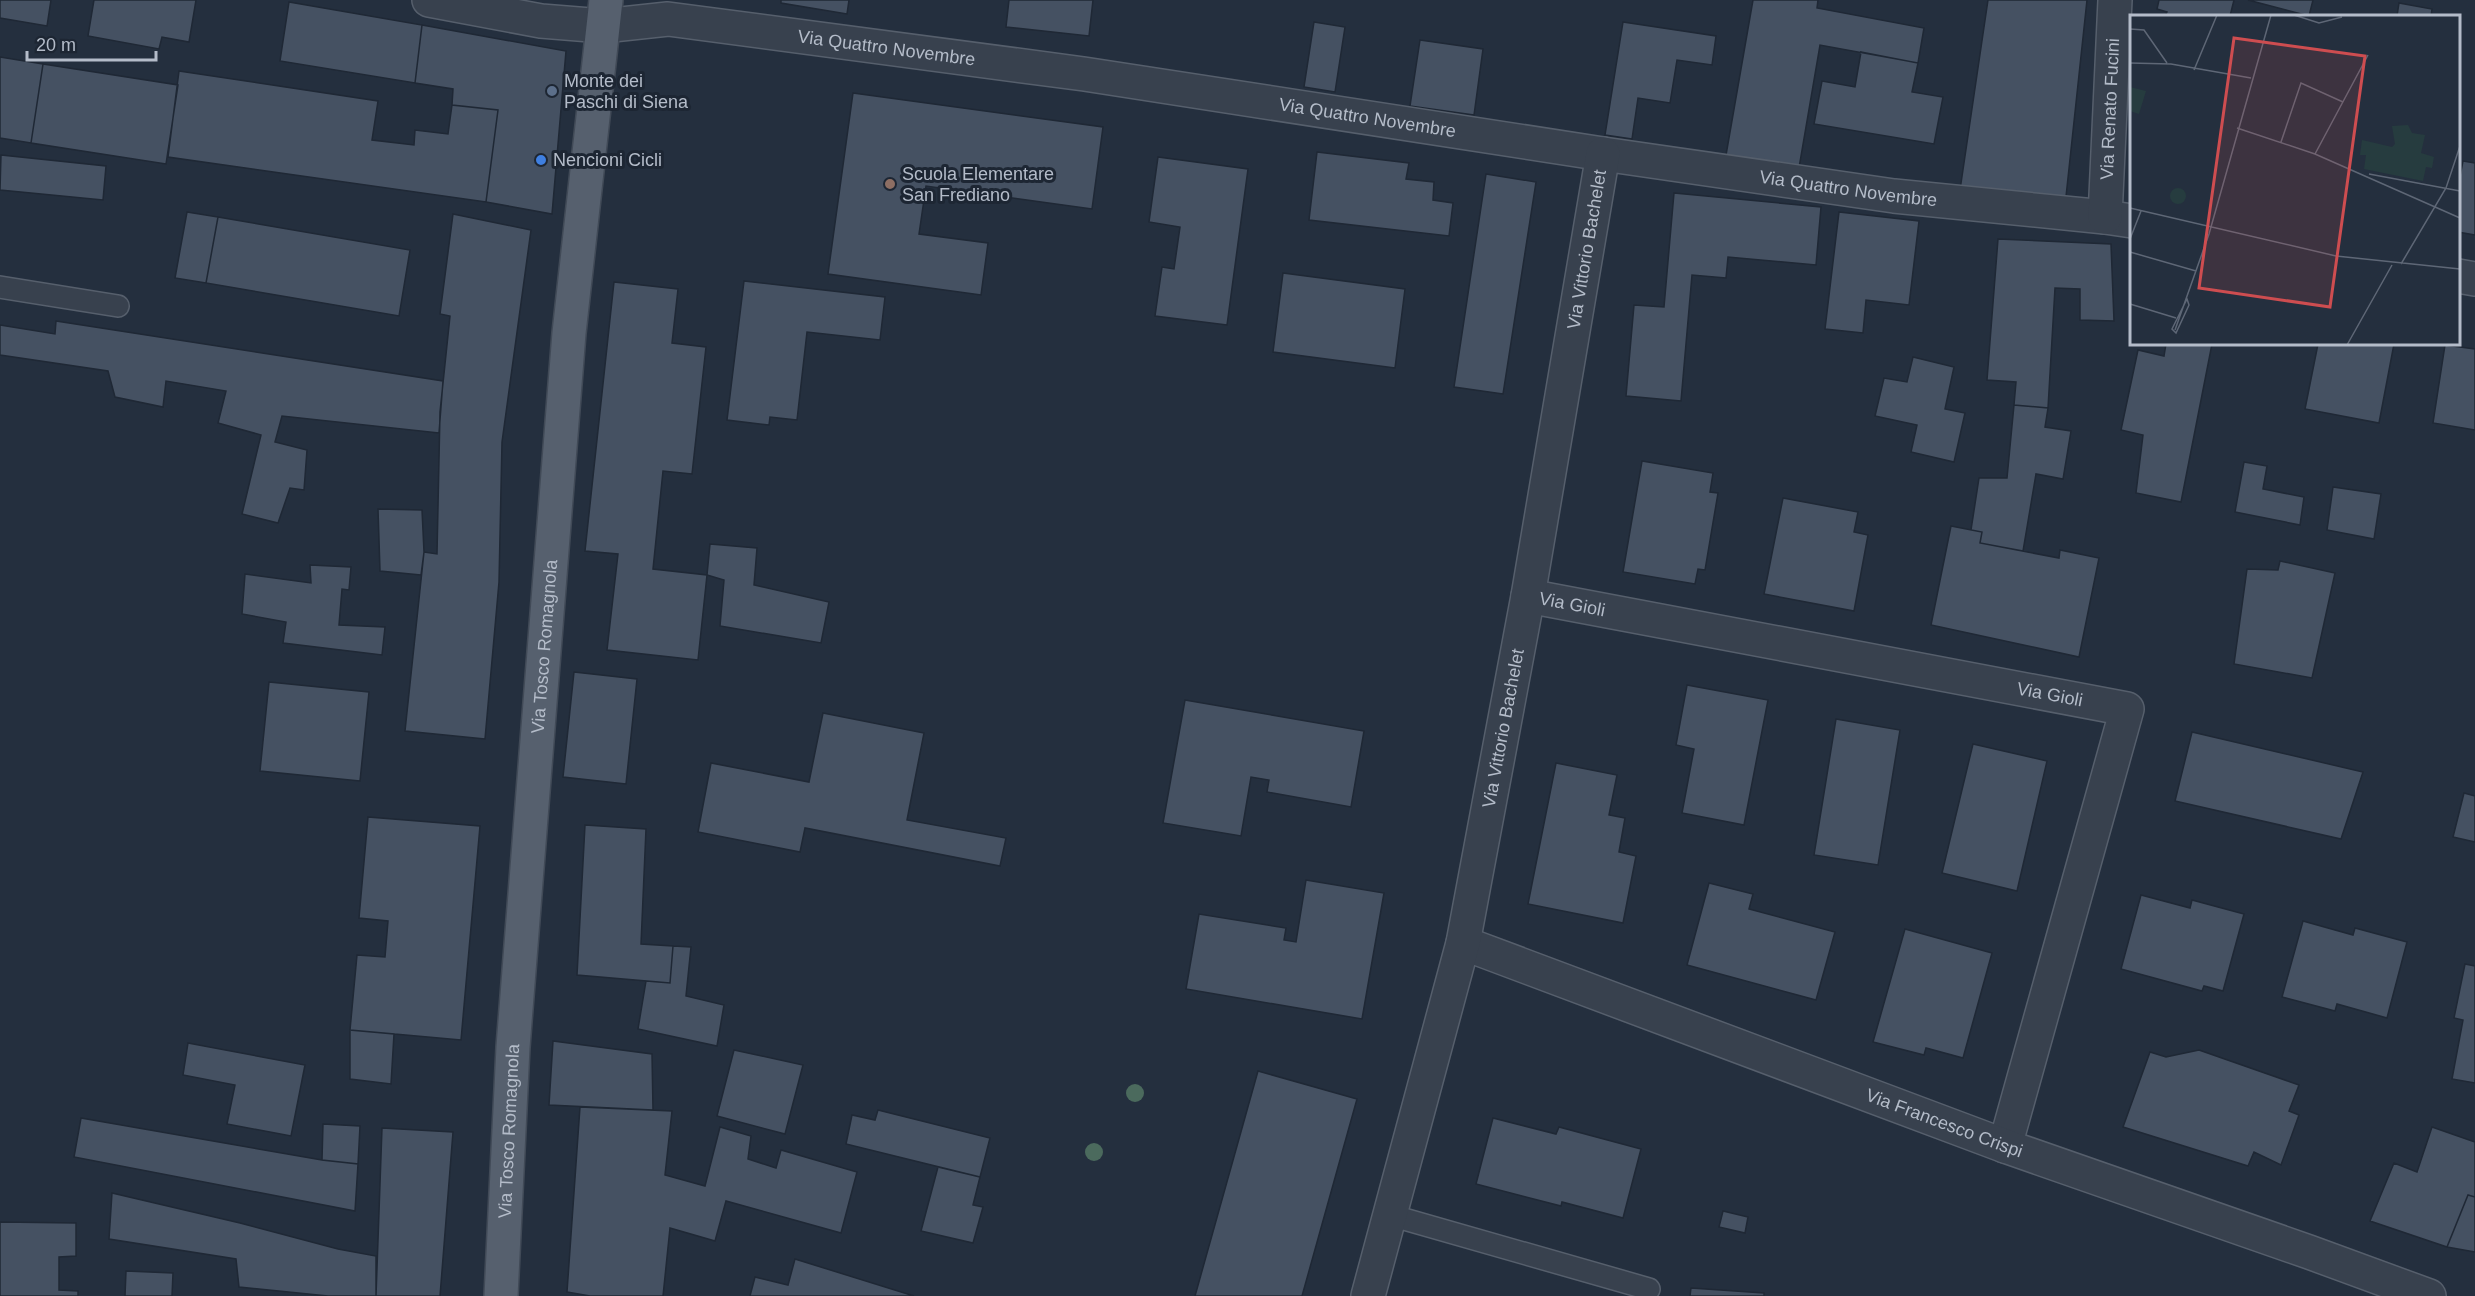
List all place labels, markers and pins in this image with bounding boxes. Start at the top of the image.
place label: Monte dei Paschi di Siena [564,71,689,112]
marker: Monte dei Paschi di Siena [545,84,559,98]
place label: Nencioni Cicli [553,150,662,170]
marker: Nencioni Cicli [534,153,548,167]
place label: Scuola Elementare San Frediano [902,164,1054,205]
marker: Scuola Elementare San Frediano [883,177,897,191]

